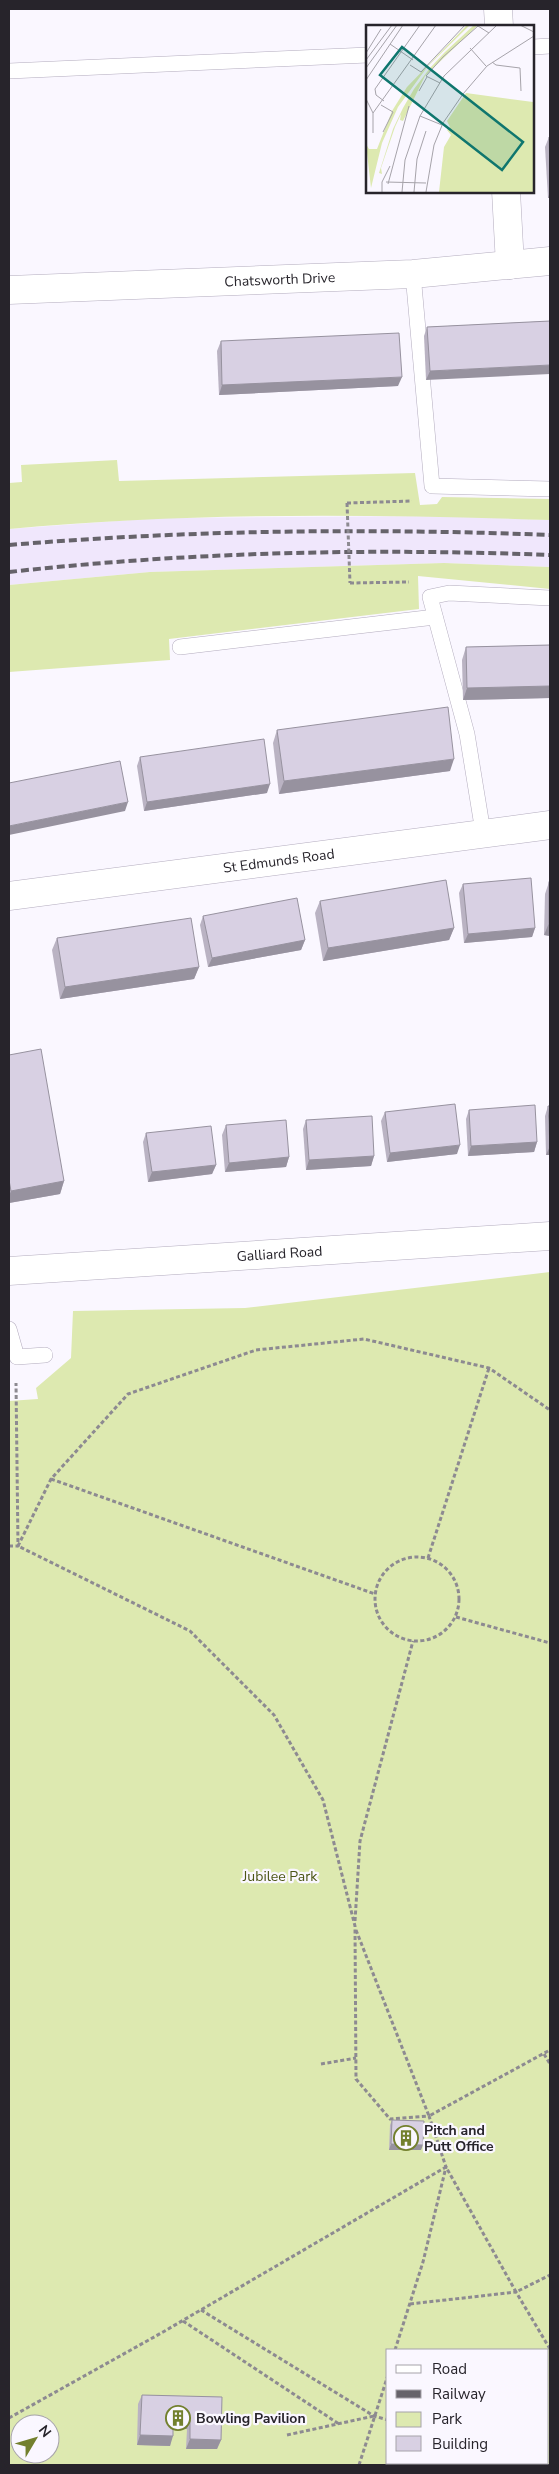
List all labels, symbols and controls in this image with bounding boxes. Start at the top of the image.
inset map [366,25,534,192]
street label: Chatsworth Drive [224,268,336,291]
street label: St Edmunds Road [222,844,336,877]
street label: Galliard Road [236,1241,323,1266]
park label: Jubilee Park [242,1867,318,1886]
place label: Pitch and Putt Office [424,2121,494,2156]
building icon: Pitch and Putt Office [393,2125,419,2151]
legend [386,2349,549,2464]
text: Road [432,2359,467,2379]
text: Railway [432,2384,486,2404]
building icon: Bowling Pavilion [165,2405,191,2431]
place label: Bowling Pavilion [196,2409,306,2428]
text: Park [432,2409,462,2429]
north arrow [10,2414,60,2464]
text: N [34,2421,56,2441]
text: Building [432,2434,488,2454]

